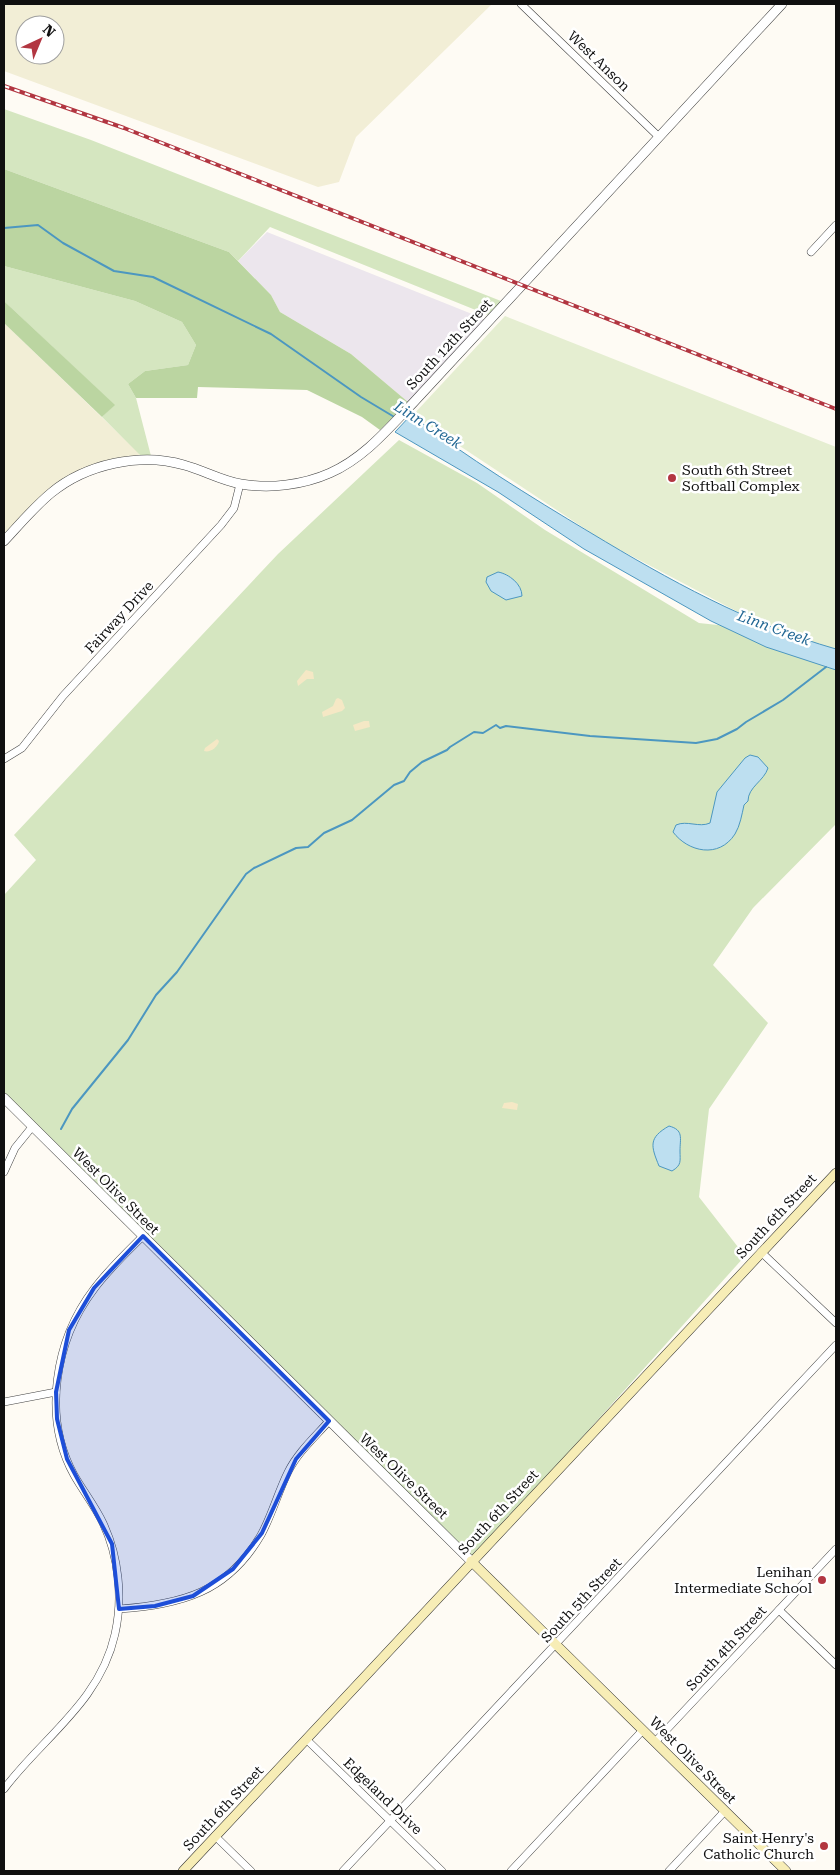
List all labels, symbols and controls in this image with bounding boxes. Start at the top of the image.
north arrow [15,15,65,65]
text: N [40,21,59,40]
street label: West Anson [565,28,633,94]
street label: South 12th Street [403,295,495,393]
water label: Linn Creek [390,397,466,453]
place label: South 6th Street Softball Complex [682,462,800,494]
marker: South 6th Street Softball Complex [666,472,678,484]
street label: Fairway Drive [82,577,157,656]
water label: Linn Creek [734,606,814,650]
street label: West Olive Street [69,1144,163,1238]
street label: South 6th Street [733,1170,819,1262]
street label: West Olive Street [357,1430,451,1522]
street label: South 6th Street [455,1466,541,1558]
street label: South 5th Street [538,1554,624,1646]
place label: Lenihan Intermediate School [674,1564,813,1596]
marker: Lenihan Intermediate School [816,1574,828,1586]
street label: South 4th Street [683,1602,769,1694]
street label: West Olive Street [646,1713,740,1807]
street label: Edgeland Drive [340,1754,426,1838]
street label: South 6th Street [180,1762,266,1854]
place label: Saint Henry's Catholic Church [703,1830,814,1862]
marker: Saint Henry's Catholic Church [818,1840,830,1852]

